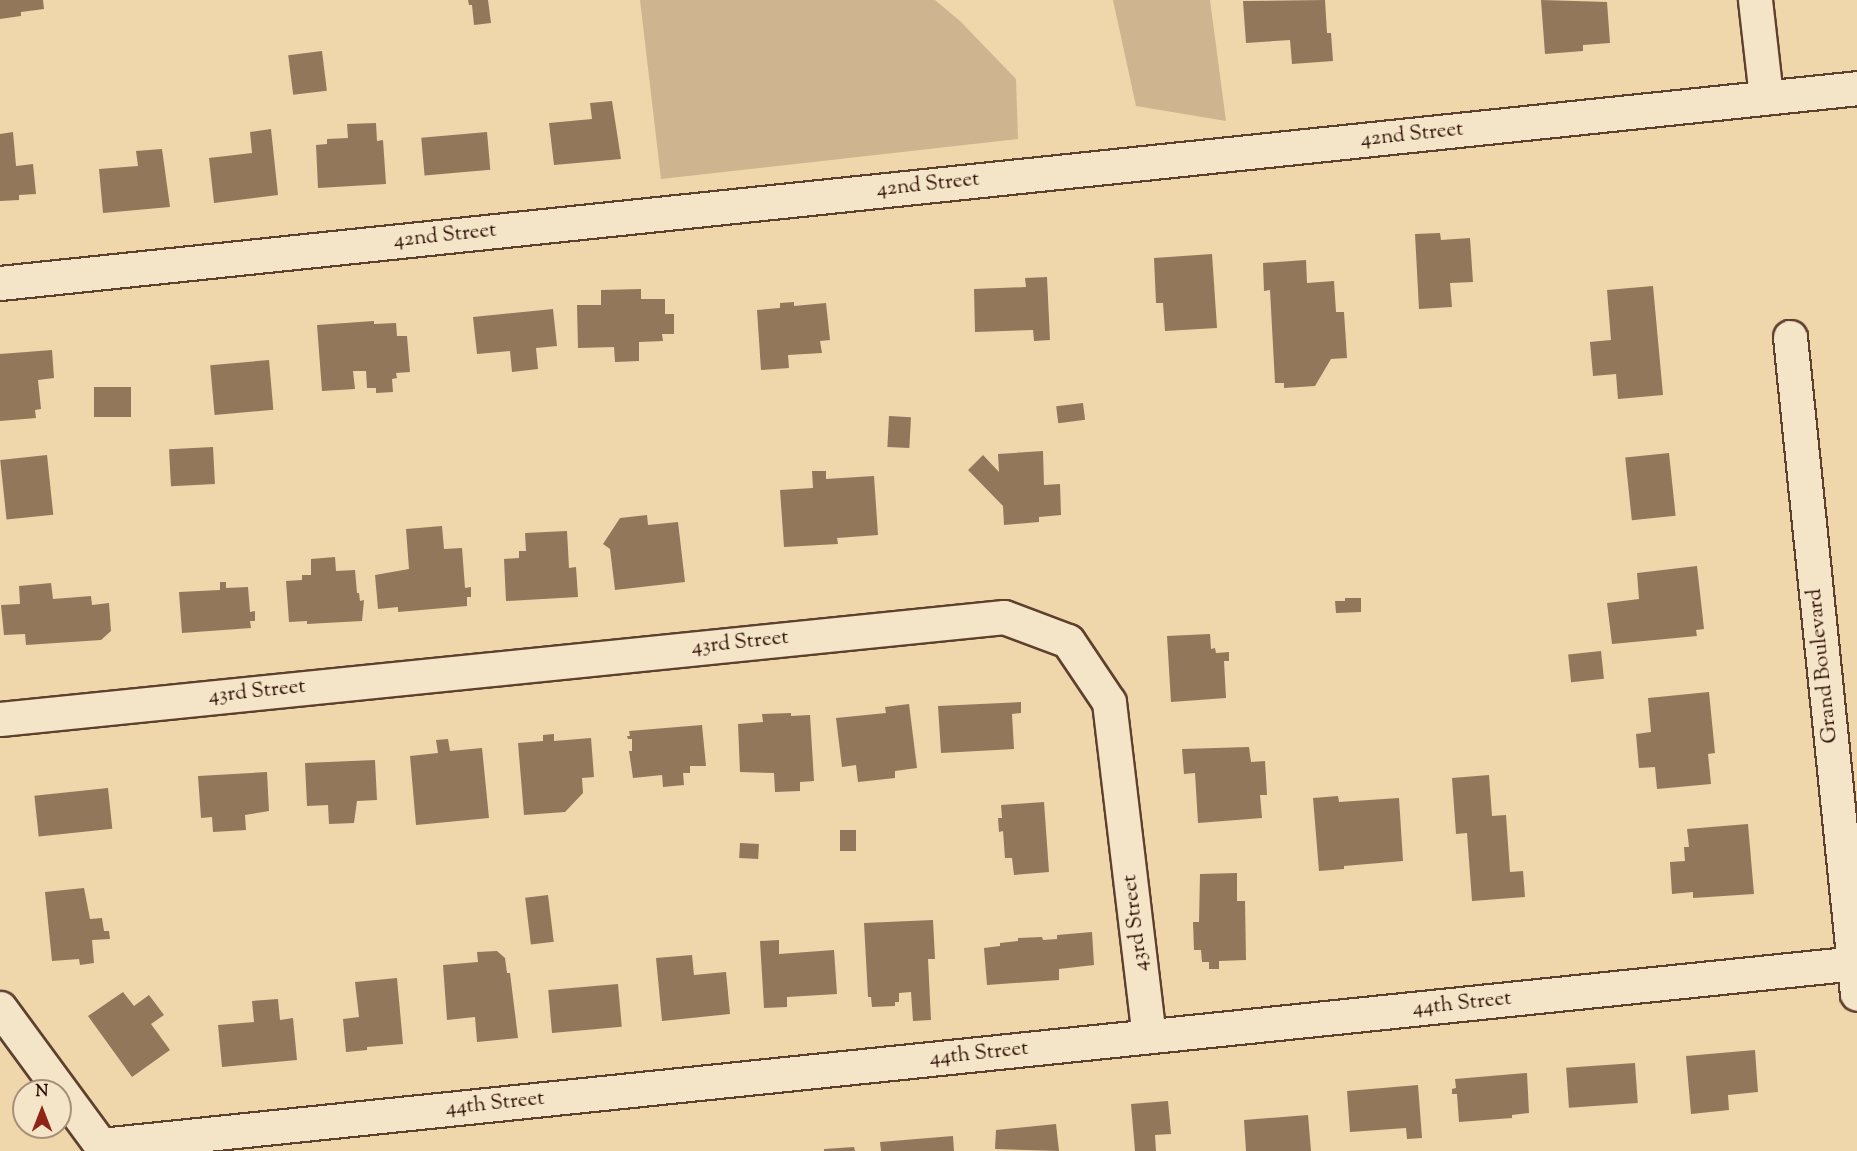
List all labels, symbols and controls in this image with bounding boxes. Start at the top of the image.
street label: 42nd Street [1359,117,1465,153]
street label: 42nd Street [875,167,981,203]
street label: 42nd Street [392,218,498,254]
street label: Grand Boulevard [1802,587,1844,745]
street label: 43rd Street [690,625,790,661]
street label: 43rd Street [207,674,307,710]
street label: 43rd Street [1118,873,1154,973]
street label: 44th Street [1411,986,1513,1022]
street label: 44th Street [928,1036,1030,1072]
north arrow [12,1079,72,1139]
text: N [36,1081,48,1104]
street label: 44th Street [444,1086,546,1122]

